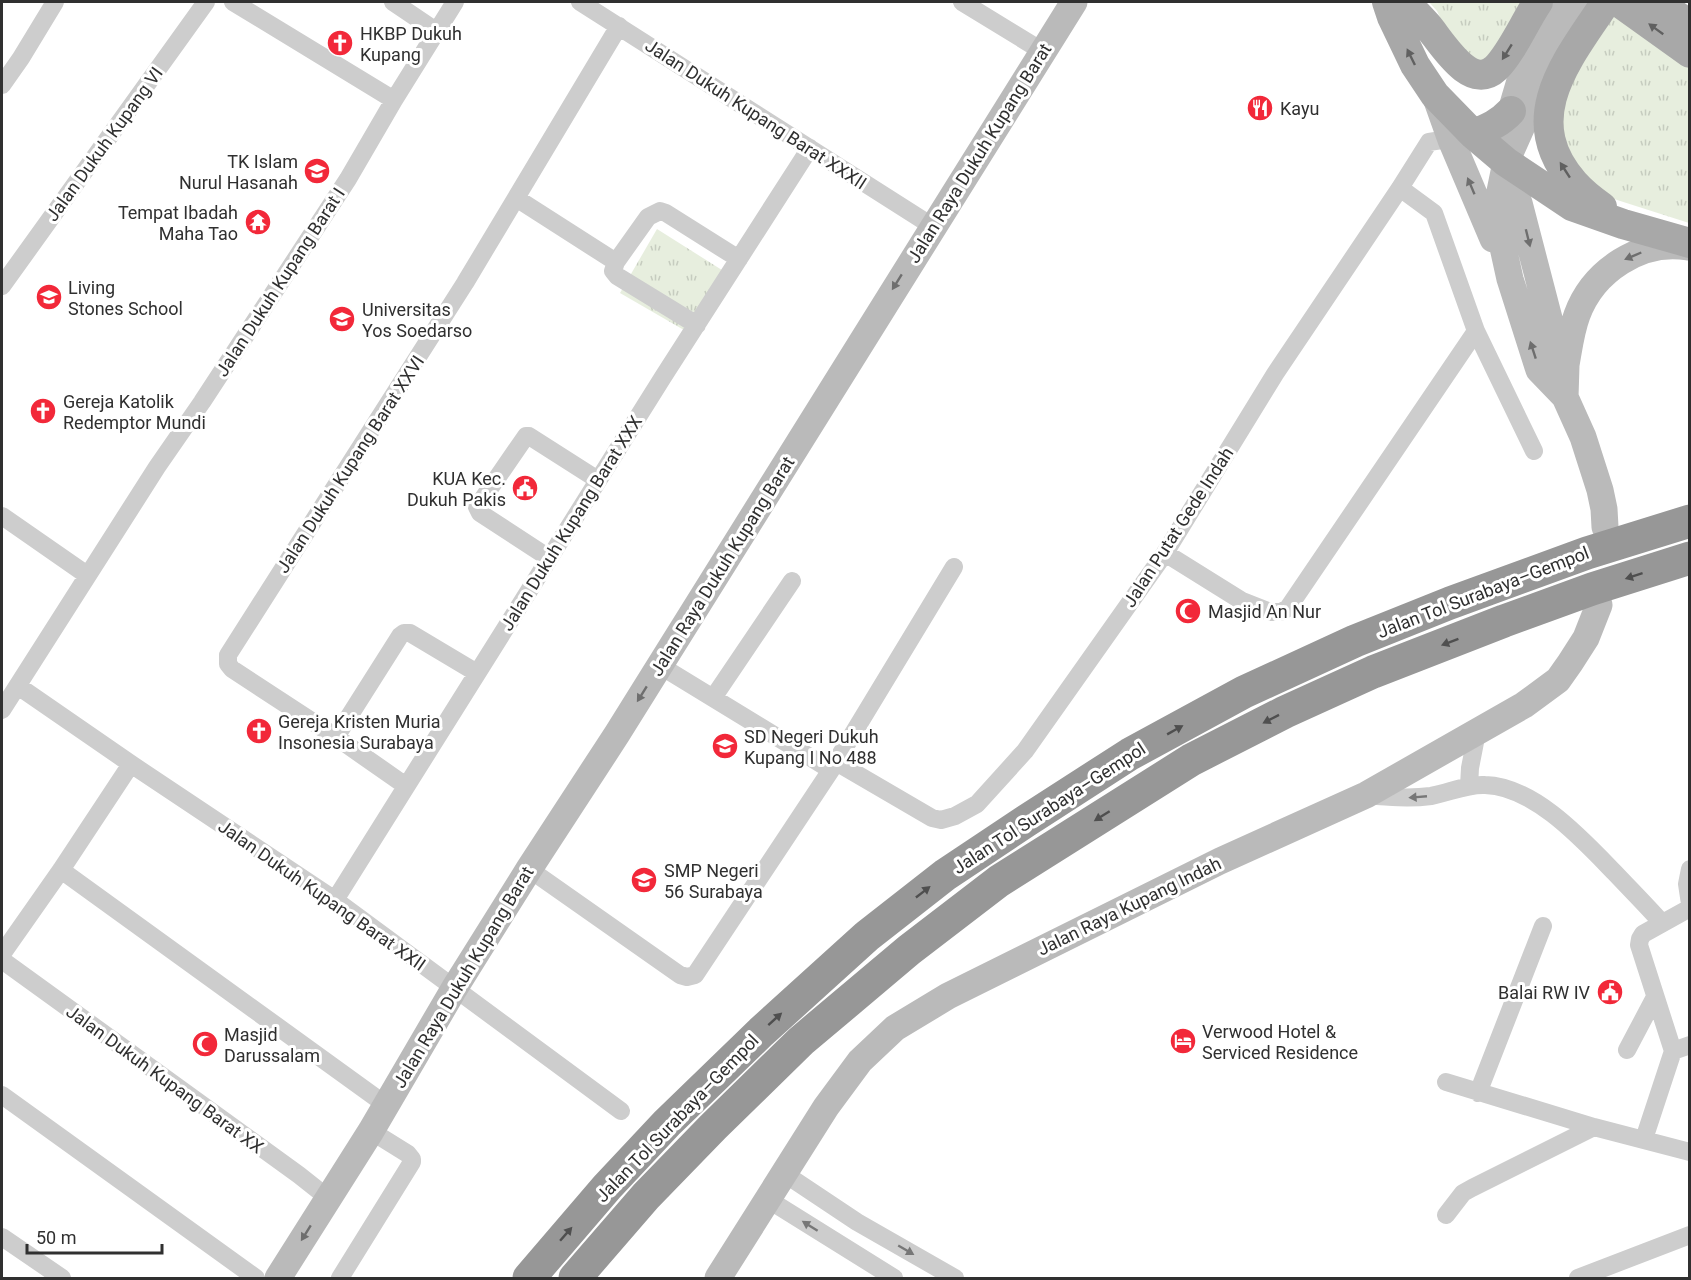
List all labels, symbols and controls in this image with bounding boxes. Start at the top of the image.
place label: HKBP Dukuh Kupang [360,23,462,65]
one-way arrow [1649,23,1665,35]
church icon: HKBP Dukuh Kupang [325,28,355,58]
street label: Jalan Dukuh Kupang Barat XXXII [641,35,871,193]
street label: Jalan Raya Dukuh Kupang Barat [903,39,1055,267]
one-way arrow [1502,43,1513,60]
one-way arrow [1407,48,1417,66]
street label: Jalan Dukuh Kupang VI [41,63,167,225]
restaurant icon: Kayu [1245,93,1275,123]
place label: Kayu [1280,98,1319,119]
place label: TK Islam Nurul Hasanah [179,151,298,193]
school or university icon: TK Islam Nurul Hasanah [302,156,332,186]
one-way arrow [1560,162,1571,178]
one-way arrow [1466,178,1475,195]
street label: Jalan Dukuh Kupang Barat I [211,184,349,380]
place label: Tempat Ibadah Maha Tao [118,202,238,244]
temple icon: Tempat Ibadah Maha Tao [243,207,273,237]
one-way arrow [1523,229,1533,247]
one-way arrow [1623,251,1641,261]
one-way arrow [892,274,903,290]
place label: Living Stones School [68,277,183,319]
school or university icon: Living Stones School [34,282,64,312]
place label: Universitas Yos Soedarso [362,299,472,341]
school or university icon: Universitas Yos Soedarso [327,304,357,334]
one-way arrow [1528,341,1537,359]
street label: Jalan Dukuh Kupang Barat XXVI [272,351,428,577]
place label: Gereja Katolik Redemptor Mundi [63,391,206,433]
church icon: Gereja Katolik Redemptor Mundi [28,396,58,426]
street label: Jalan Dukuh Kupang Barat XXX [496,412,646,634]
street label: Jalan Putat Gede Indah [1118,443,1238,611]
street label: Jalan Raya Dukuh Kupang Barat [646,452,798,680]
place label: KUA Kec. Dukuh Pakis [407,468,506,510]
public building icon: KUA Kec. Dukuh Pakis [510,473,540,503]
street label: Jalan Tol Surabaya–Gempol [1374,542,1592,642]
one-way arrow [1625,572,1643,581]
mosque icon: Masjid An Nur [1173,596,1203,626]
place label: Masjid An Nur [1208,601,1321,622]
one-way arrow [1441,637,1459,647]
one-way arrow [636,686,647,702]
place label: Gereja Kristen Muria Insonesia Surabaya [278,711,441,753]
one-way arrow [1263,714,1280,724]
church icon: Gereja Kristen Muria Insonesia Surabaya [244,716,274,746]
one-way arrow [1167,724,1183,735]
place label: SD Negeri Dukuh Kupang I No 488 [744,726,879,768]
school or university icon: SD Negeri Dukuh Kupang I No 488 [710,731,740,761]
street label: Jalan Tol Surabaya–Gempol [949,738,1149,878]
one-way arrow [1408,792,1427,802]
one-way arrow [1094,810,1110,821]
street label: Jalan Dukuh Kupang Barat XXII [214,815,430,975]
street label: Jalan Raya Kupang Indah [1034,852,1224,960]
place label: SMP Negeri 56 Surabaya [664,860,763,902]
street label: Jalan Raya Dukuh Kupang Barat [388,862,538,1092]
school or university icon: SMP Negeri 56 Surabaya [629,865,659,895]
one-way arrow [916,886,931,898]
public building icon: Balai RW IV [1595,977,1625,1007]
place label: Balai RW IV [1498,982,1591,1003]
street label: Jalan Dukuh Kupang Barat XX [62,1000,268,1158]
one-way arrow [768,1012,783,1026]
place label: Verwood Hotel & Serviced Residence [1202,1021,1358,1063]
place label: Masjid Darussalam [224,1024,320,1066]
hotel icon: Verwood Hotel & Serviced Residence [1168,1026,1198,1056]
mosque icon: Masjid Darussalam [190,1029,220,1059]
street label: Jalan Tol Surabaya–Gempol [591,1030,763,1206]
scale bar [27,1217,162,1255]
one-way arrow [802,1221,818,1232]
one-way arrow [300,1225,311,1241]
one-way arrow [559,1226,573,1241]
text: 50 m [36,1227,76,1248]
one-way arrow [898,1245,914,1256]

